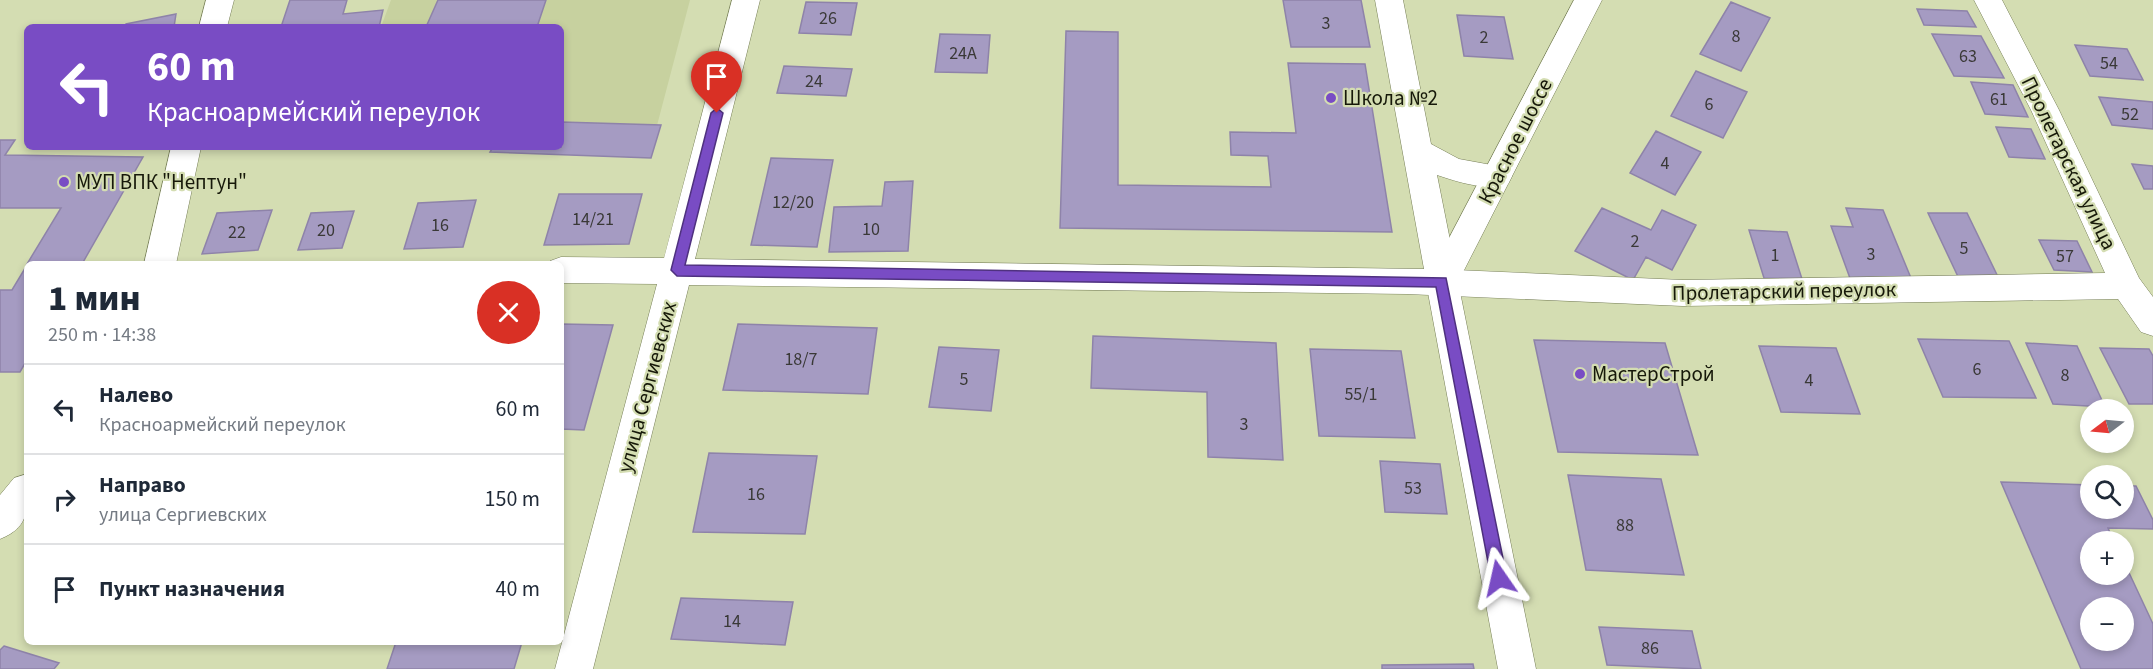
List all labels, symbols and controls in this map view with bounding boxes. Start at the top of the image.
house number: 26 [819,6,837,31]
house number: 3 [1322,11,1331,36]
house number: 8 [1732,24,1741,49]
house number: 2 [1480,25,1489,50]
text: 60 m [147,37,236,97]
house number: 24А [949,41,977,66]
house number: 63 [1959,44,1977,69]
icon: left [48,48,126,126]
pin [691,51,742,113]
house number: 54 [2100,51,2118,76]
icon: arrive [700,60,733,93]
house number: 24 [805,69,823,94]
street label: Пролетарская улица [2014,71,2124,255]
street label: Красное шоссе [1470,73,1560,209]
place label: Школа №2 [1343,83,1438,113]
house number: 61 [1990,87,2008,112]
marker: Школа №2 [1324,91,1338,105]
house number: 6 [1705,92,1714,117]
text: Красноармейский переулок [147,93,480,132]
house number: 52 [2121,102,2139,127]
house number: 4 [1661,151,1670,176]
place label: МУП ВПК "Нептун" [76,167,247,197]
marker: МУП ВПК "Нептун" [57,175,71,189]
house number: 12/20 [772,190,814,215]
house number: 14/21 [572,207,614,232]
house number: 16 [431,213,449,238]
house number: 10 [862,217,880,242]
house number: 20 [317,218,335,243]
house number: 22 [228,220,246,245]
house number: 2 [1631,229,1640,254]
house number: 5 [1960,236,1969,261]
house number: 3 [1867,242,1876,267]
house number: 1 [1771,243,1779,268]
house number: 57 [2056,244,2074,269]
text: 1 мин [48,273,141,324]
street label: Пролетарский переулок [1672,274,1897,308]
button: close [477,281,540,344]
street label: улица Сергиевских [610,297,684,476]
text: 250 m · 14:38 [48,321,156,349]
house number: 18/7 [784,347,818,372]
house number: 6 [1973,357,1982,382]
place label: МастерСтрой [1592,359,1715,389]
house number: 8 [2061,363,2070,388]
house number: 5 [960,367,969,392]
marker: МастерСтрой [1573,367,1587,381]
house number: 4 [1805,368,1814,393]
text: Налево [99,379,173,411]
house number: 55/1 [1344,382,1378,407]
icon: left [48,393,81,426]
text: 60 m [495,393,540,425]
north arrow [2080,399,2134,453]
map controls [2080,399,2134,651]
text: Красноармейский переулок [99,411,346,439]
house number: 3 [1240,412,1249,437]
button: search [2080,465,2134,519]
text: Направо [99,469,186,501]
house number: 53 [1404,476,1422,501]
house number: 16 [747,482,765,507]
icon: right [48,483,81,516]
text: 150 m [485,483,540,515]
text: улица Сергиевских [99,501,267,529]
house number: 88 [1616,513,1634,538]
button: + [2080,531,2134,585]
position arrow [1467,546,1531,610]
icon: arrive [48,573,81,606]
text: Пункт назначения [99,573,285,605]
text: 40 m [495,573,540,605]
button: − [2080,597,2134,651]
house number: 14 [723,609,741,634]
house number: 86 [1641,636,1659,661]

